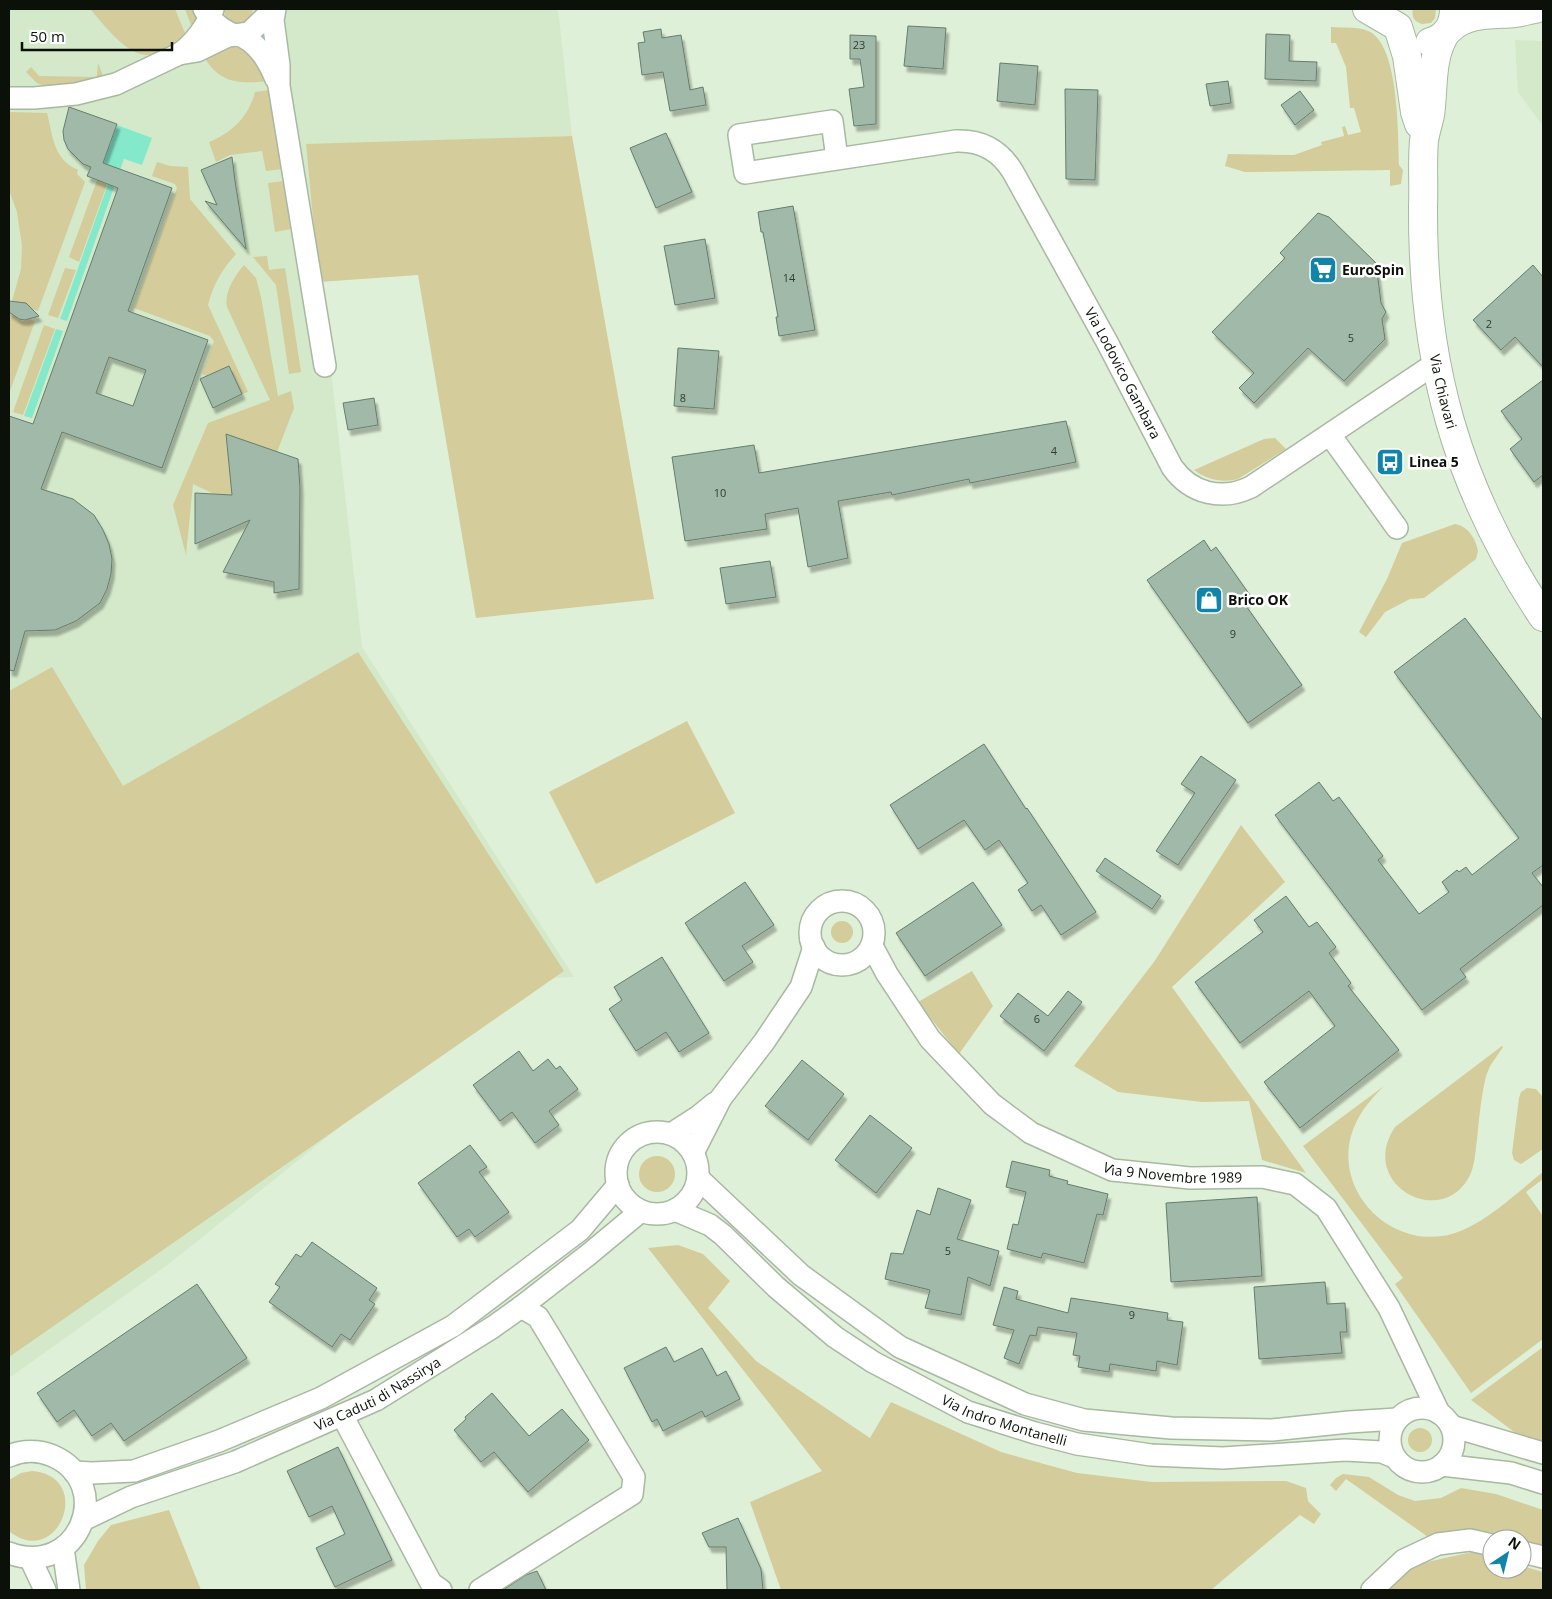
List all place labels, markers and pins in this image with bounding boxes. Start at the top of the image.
supermarket icon: EuroSpin [1308,255,1338,285]
place label: EuroSpin [1342,260,1404,279]
bus stop icon: Linea 5 [1375,447,1405,477]
place label: Linea 5 [1409,452,1459,471]
shop icon: Brico OK [1194,585,1224,615]
place label: Brico OK [1228,590,1289,609]

